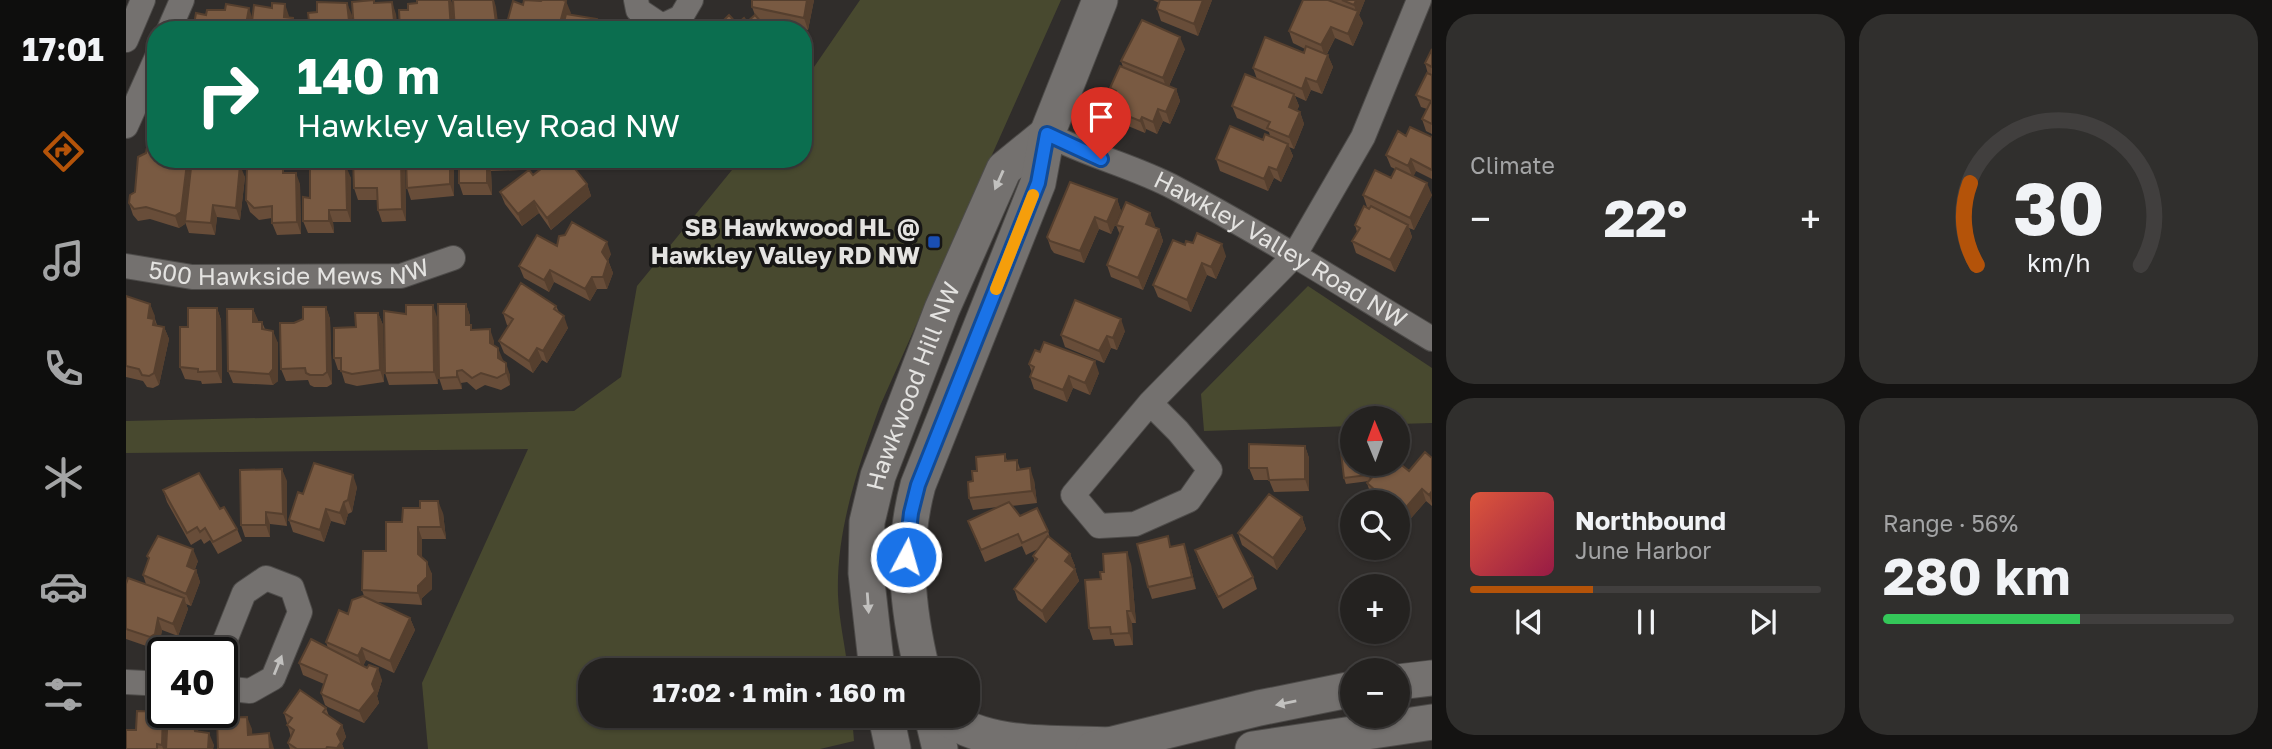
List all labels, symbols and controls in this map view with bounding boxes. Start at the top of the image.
text: 17:01 [22,30,104,68]
text: 140 m [297,46,440,105]
icon: right [182,49,273,140]
pin [1071,87,1131,159]
icon: arrive [1082,98,1120,136]
text: Hawkley Valley Road NW [297,106,680,144]
icon: directions [39,127,88,176]
text: Climate [1470,151,1555,179]
street label: Hawkley Valley Road NW [1150,164,1413,333]
text: 30 [2013,164,2104,251]
one-way arrow [993,170,1004,191]
text: 22° [1604,186,1687,248]
text: − [1470,196,1491,241]
text: + [1800,196,1821,241]
place label: SB Hawkwood HL @ Hawkley Valley RD NW [651,212,920,269]
marker: SB Hawkwood HL @ Hawkley Valley RD NW [926,234,942,250]
icon: music [39,236,88,285]
text: km/h [2027,247,2090,278]
street label: 500 Hawkside Mews NW [147,251,433,290]
street label: Hawkwood Hill NW [859,277,965,493]
icon: phone [39,344,88,393]
north arrow [1340,406,1410,476]
map controls [1340,406,1410,728]
icon: climate [39,453,88,502]
button: search [1340,490,1410,560]
text: Northbound [1575,505,1726,536]
text: Range · 56% [1883,509,2018,537]
position arrow [869,520,943,594]
text: June Harbor [1575,536,1711,564]
text: 280 km [1883,544,2070,606]
icon: car [39,562,88,611]
button: + [1340,574,1410,644]
one-way arrow [863,592,874,614]
icon: previous [1510,603,1548,641]
icon: pause [1627,603,1665,641]
icon: next [1744,603,1782,641]
speed limit sign: 40 [147,637,238,728]
one-way arrow [273,655,284,676]
button: − [1340,658,1410,728]
icon: filters [39,670,88,719]
text: 17:02 · 1 min · 160 m [653,677,905,708]
one-way arrow [1275,697,1297,708]

